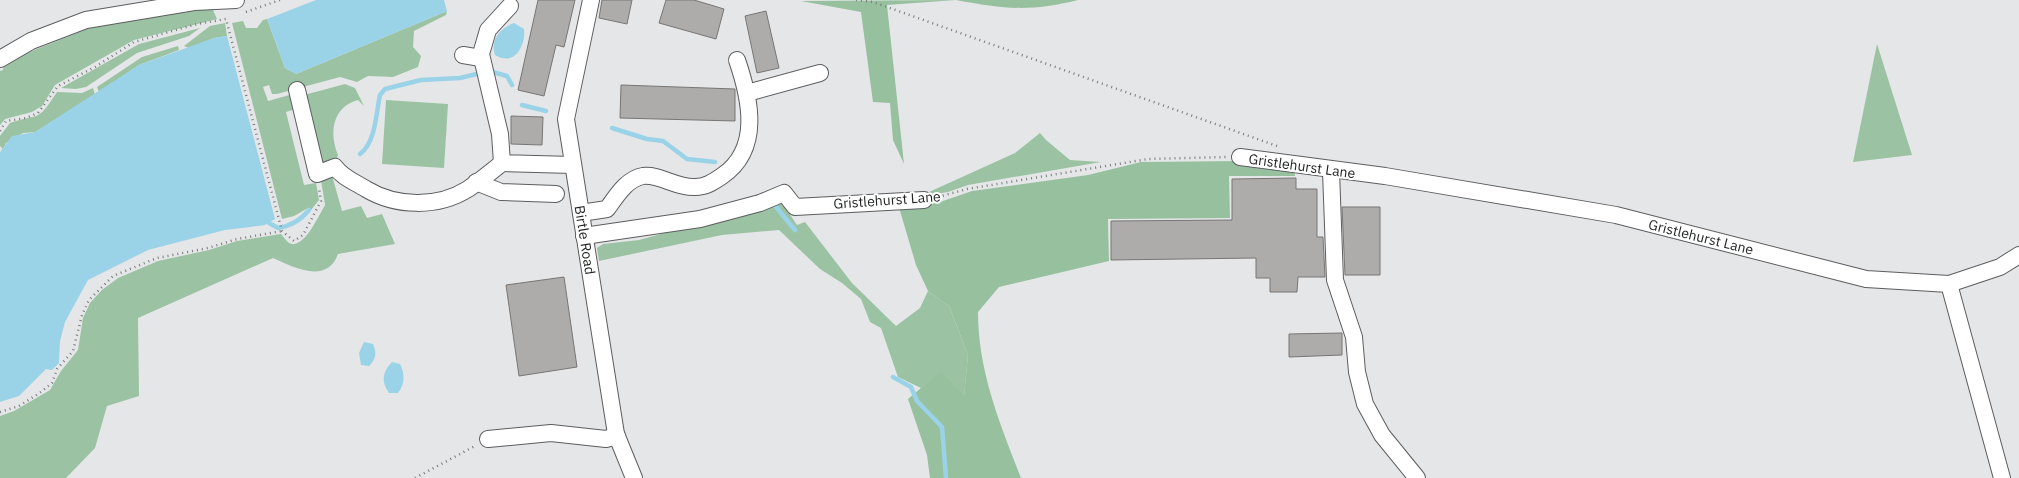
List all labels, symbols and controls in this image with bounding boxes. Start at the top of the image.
street label: Gristlehurst Lane [1247,150,1357,182]
street label: Gristlehurst Lane [833,187,942,213]
street label: Birtle Road [571,204,599,276]
street label: Gristlehurst Lane [1647,215,1756,259]

